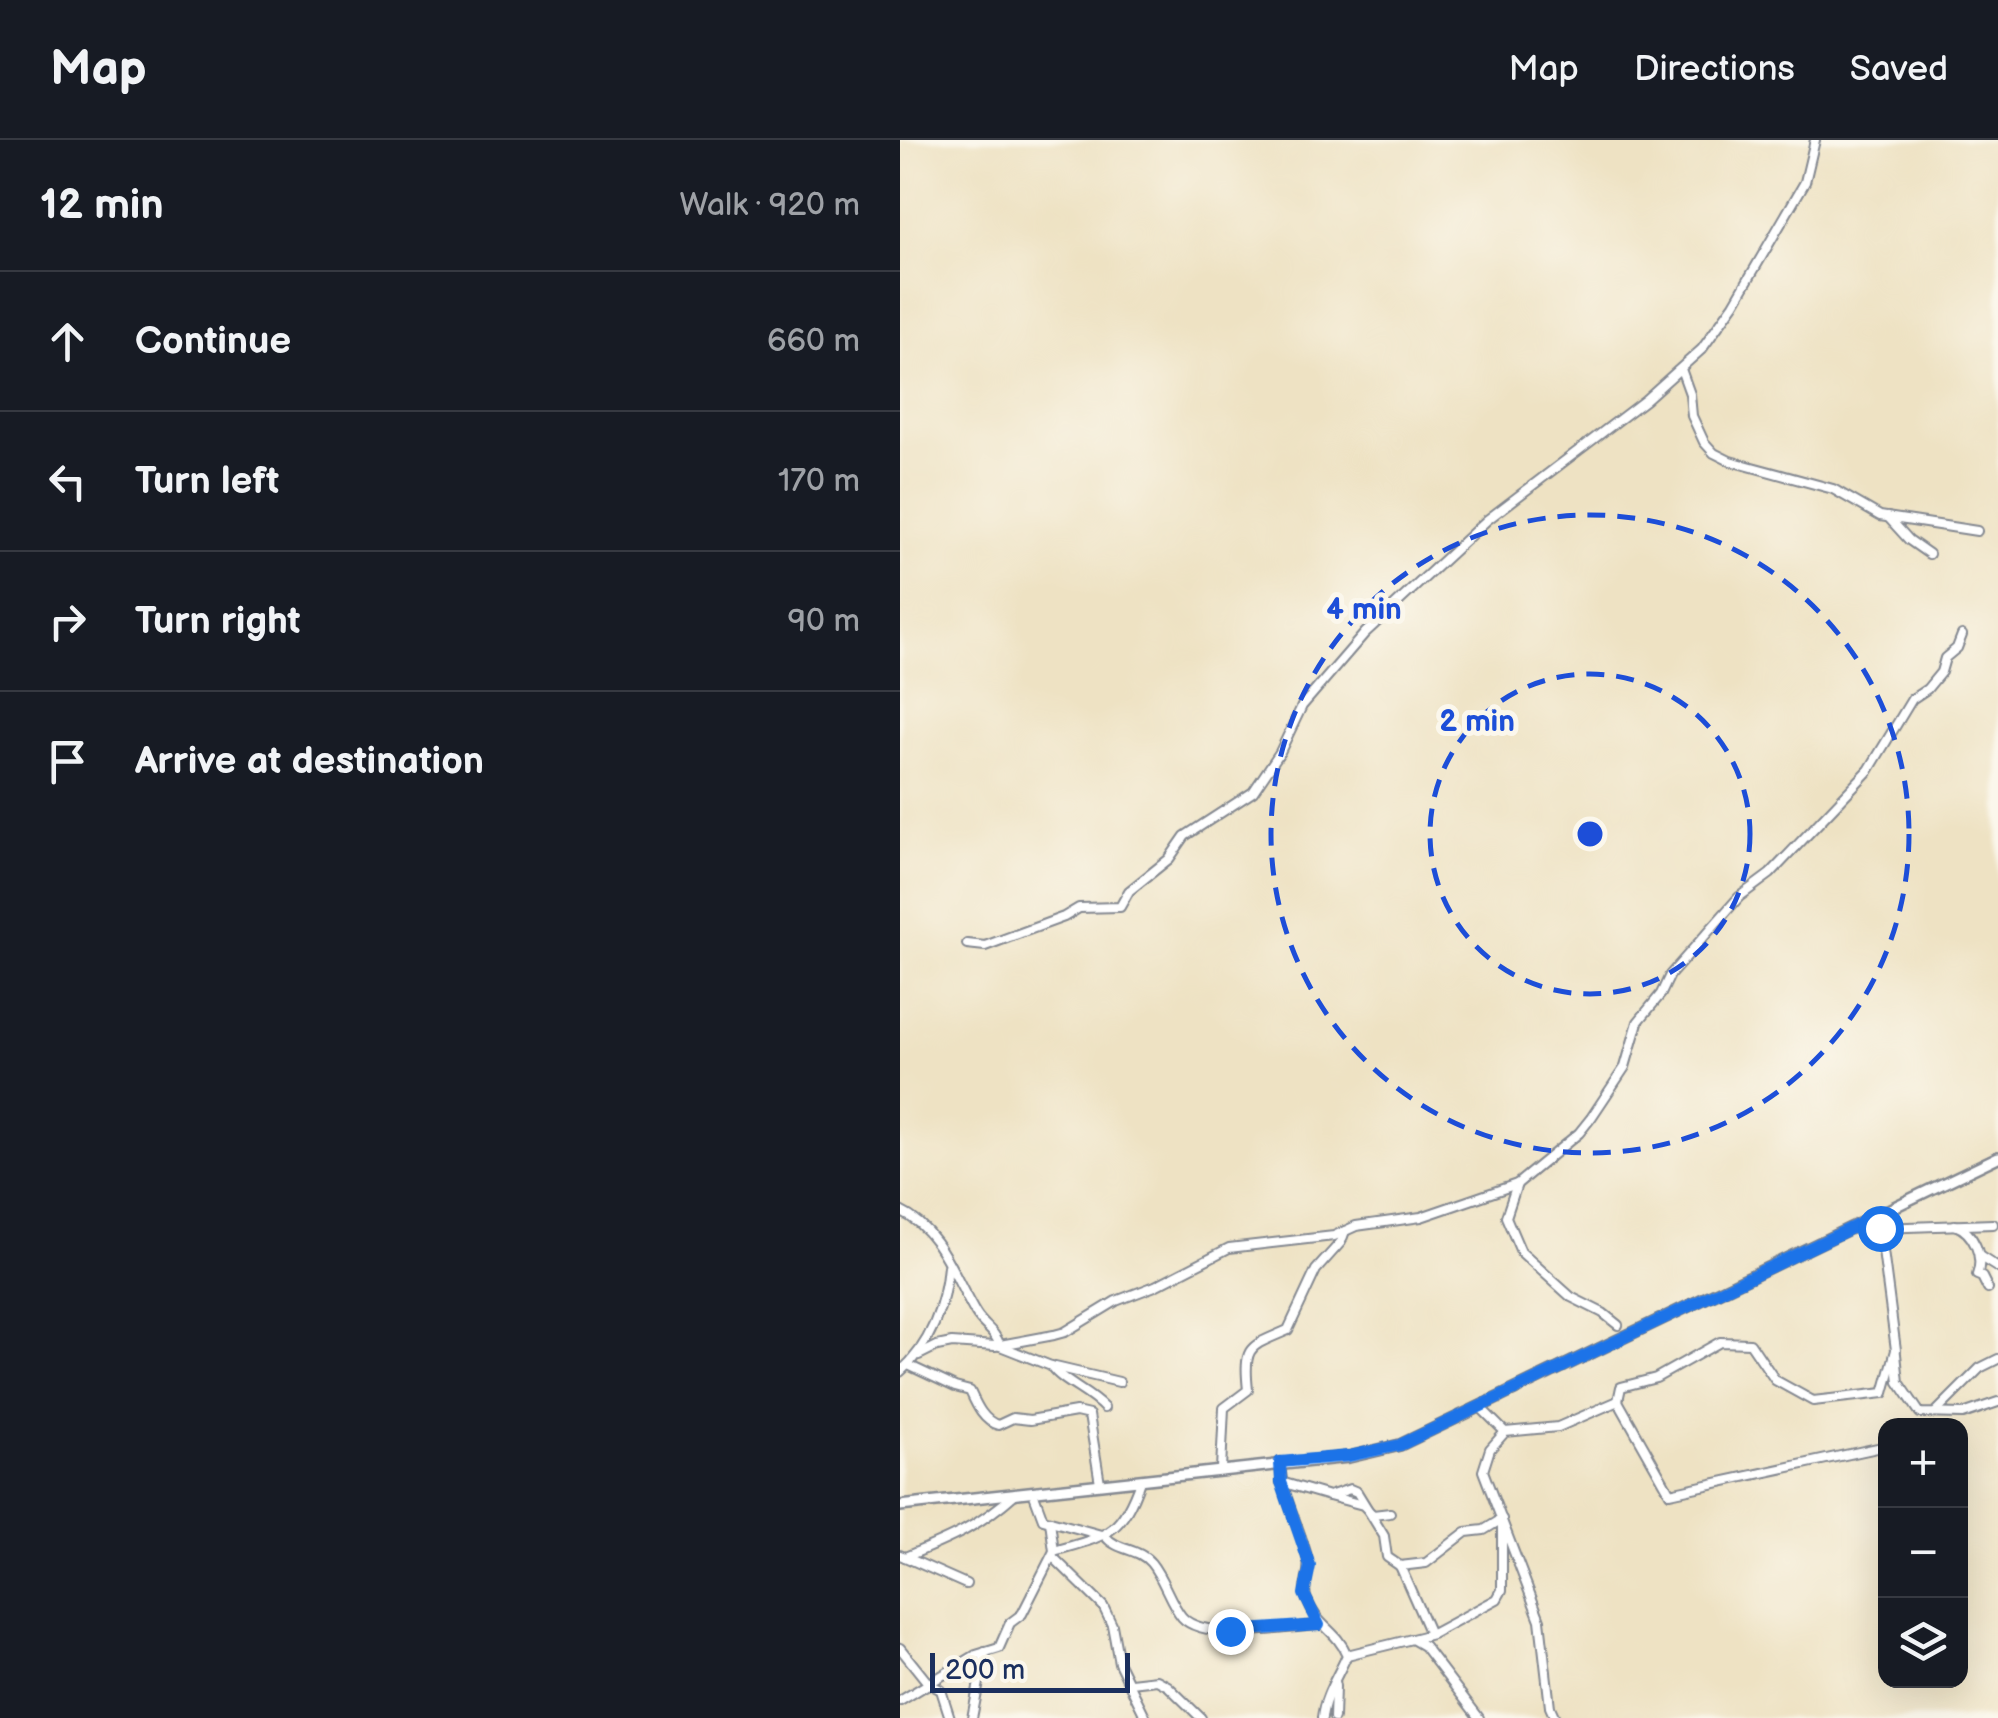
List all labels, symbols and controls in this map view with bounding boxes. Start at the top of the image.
text: Map [50,41,146,98]
text: Map [1509,48,1579,91]
text: Directions [1634,48,1795,91]
text: Saved [1850,48,1948,91]
text: 12 min [40,180,164,231]
text: Walk · 920 m [680,186,860,225]
icon: ahead [40,314,95,369]
text: Continue [135,319,291,364]
text: 660 m [767,322,860,361]
icon: left [40,454,95,509]
text: Turn left [135,459,279,504]
text: 170 m [778,462,860,501]
text: 4 min [1326,592,1402,628]
icon: right [40,594,95,649]
text: Turn right [135,599,300,644]
text: 90 m [788,602,860,641]
text: 2 min [1439,704,1515,740]
icon: arrive [40,734,95,789]
text: Arrive at destination [135,739,484,784]
centre of rings [1572,816,1608,852]
route start [1858,1206,1904,1252]
map controls [1878,1418,1968,1688]
button: + [1878,1418,1968,1508]
button: − [1878,1508,1968,1598]
button: layers [1878,1598,1968,1688]
route end [1208,1609,1254,1655]
scale bar [930,1648,1130,1692]
text: 200 m [945,1654,1025,1687]

